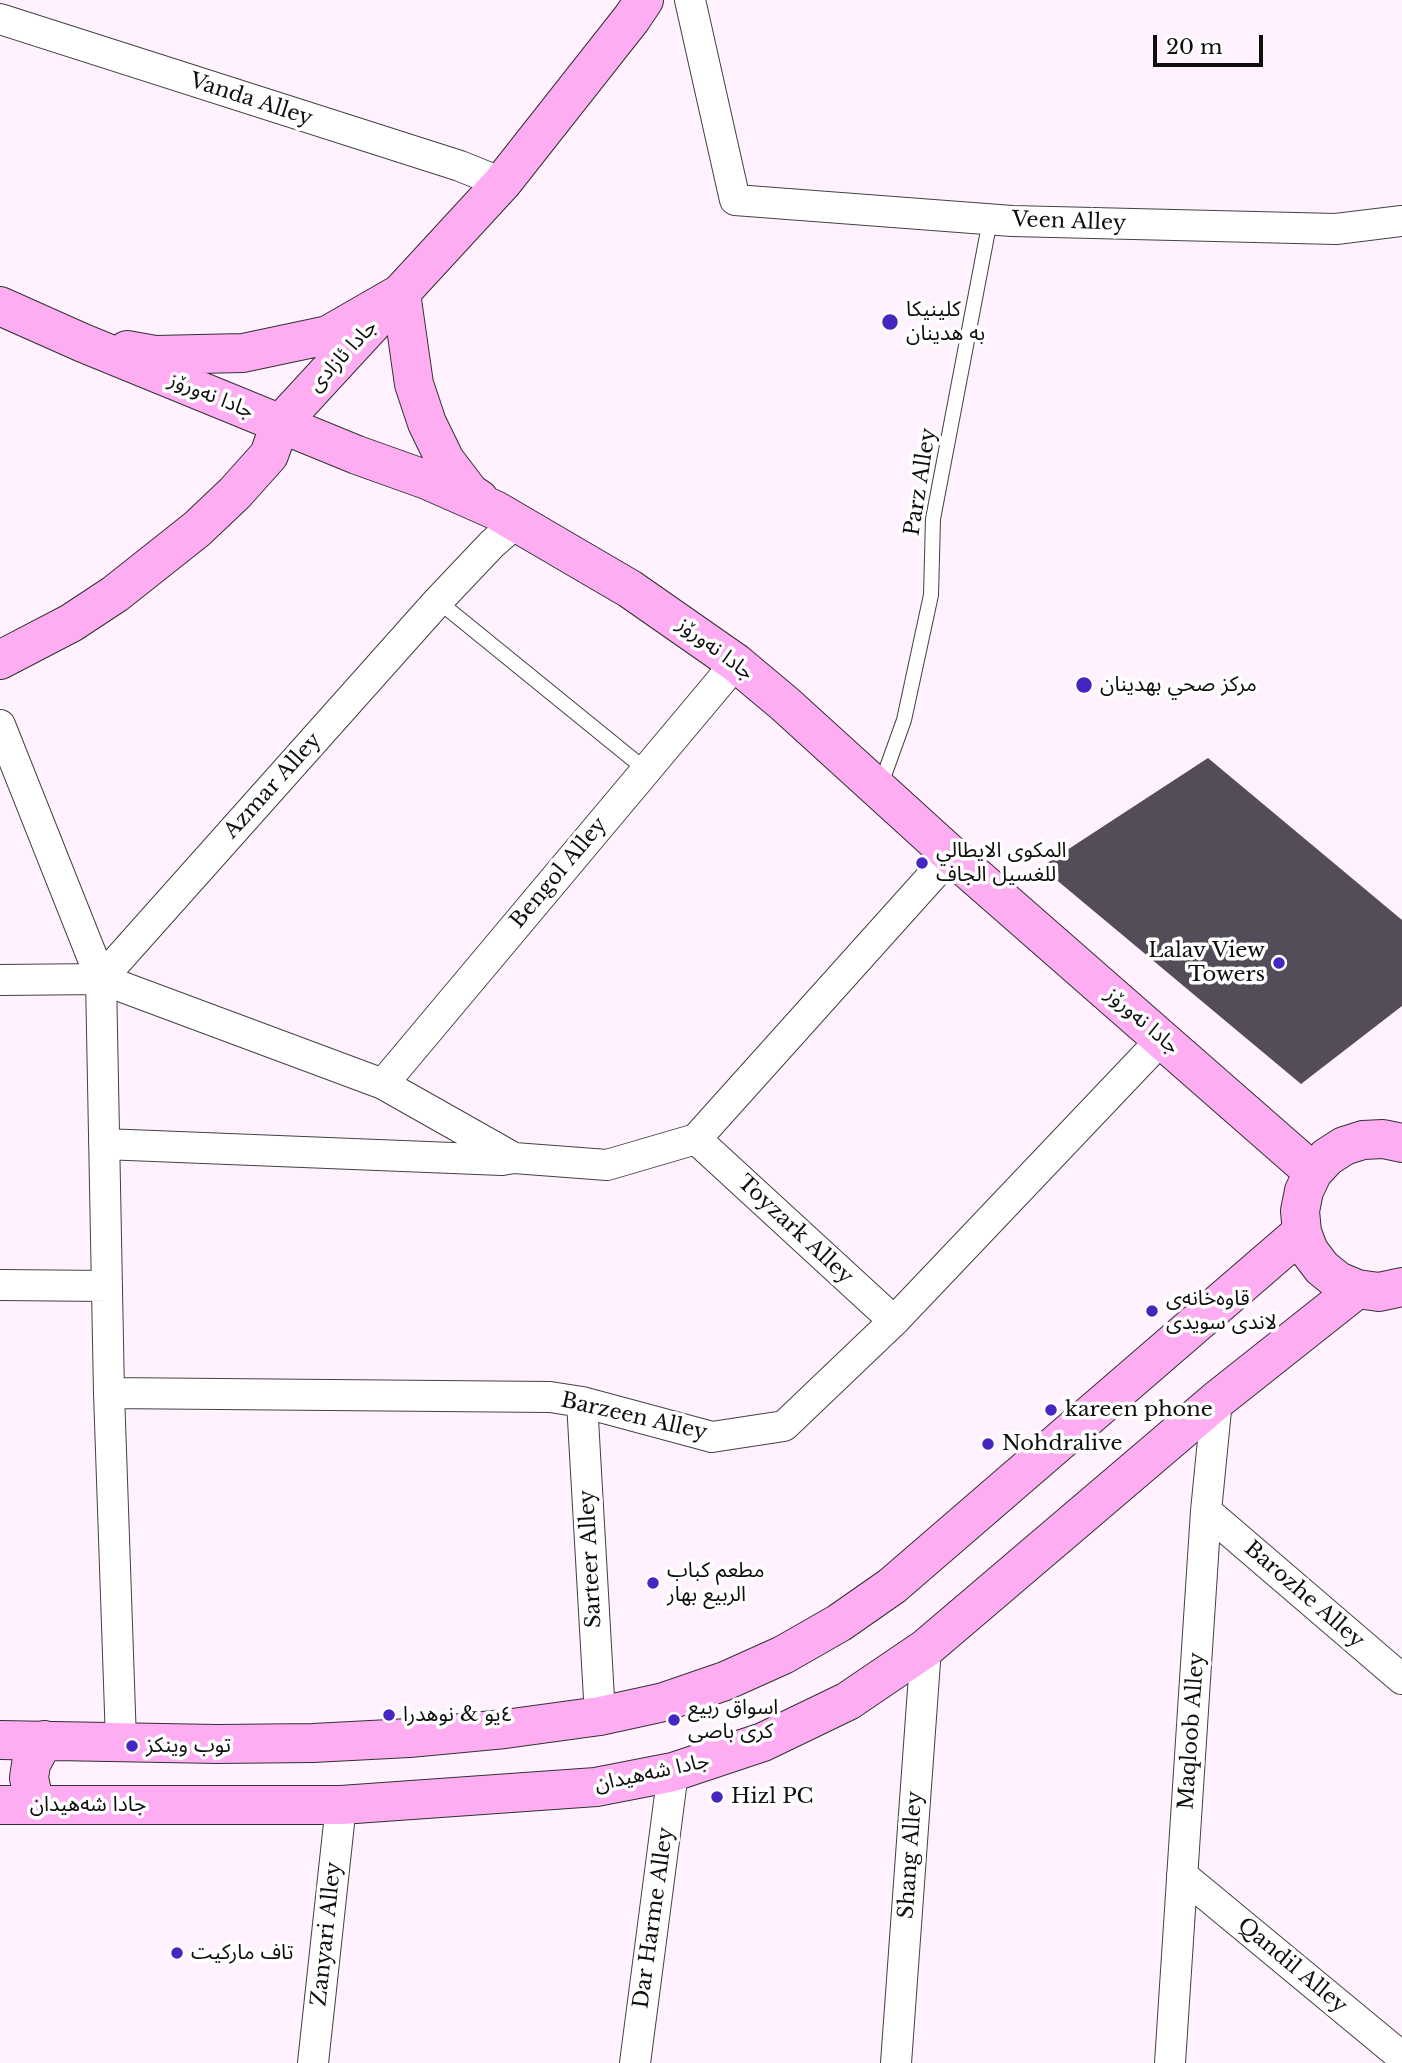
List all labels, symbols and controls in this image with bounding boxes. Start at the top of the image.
scale bar [1157,21,1267,65]
text: 20 m [1166,34,1223,60]
street label: Vanda Alley [187,68,315,132]
street label: Veen Alley [1011,207,1127,237]
place label: كلينيكا به هدينان [906,297,985,347]
marker: كلينيكا به هدينان [880,312,900,332]
street label: جادا ئازادی [303,315,383,397]
street label: جادا نەورۆز [165,368,257,424]
street label: Parz Alley [900,426,942,538]
street label: جادا نەورۆز [672,612,758,686]
place label: مركز صحي بهدينان [1100,672,1257,698]
marker: مركز صحي بهدينان [1074,675,1094,695]
street label: Azmar Alley [219,728,327,844]
street label: Bengol Alley [505,813,613,933]
place label: المكوى الايطالي للغسيل الجاف [936,838,1067,888]
marker: المكوى الايطالي للغسيل الجاف [914,855,930,871]
place label: Lalav View Towers [1148,938,1265,988]
marker: Lalav View Towers [1271,955,1287,971]
street label: جادا نەورۆز [1100,982,1184,1060]
street label: Toyzark Alley [732,1170,858,1290]
place label: قاوەخانەی لاندی سویدی [1166,1286,1277,1336]
marker: قاوەخانەی لاندی سویدی [1144,1303,1160,1319]
street label: Barzeen Alley [559,1388,709,1446]
place label: kareen phone [1065,1397,1213,1423]
marker: kareen phone [1043,1402,1059,1418]
place label: Nohdralive [1002,1431,1123,1457]
marker: Nohdralive [980,1436,996,1452]
street label: Sarteer Alley [575,1489,607,1629]
street label: Barozhe Alley [1239,1536,1369,1654]
place label: مطعم كباب الربيع بهار [667,1558,765,1608]
marker: مطعم كباب الربيع بهار [645,1575,661,1591]
street label: Maqloob Alley [1174,1652,1210,1810]
place label: اسواق ربيع كرى باصى [688,1695,778,1745]
place label: ٤يو & نوهدرا [403,1702,513,1728]
marker: ٤يو & نوهدرا [381,1707,397,1723]
marker: اسواق ربيع كرى باصى [666,1712,682,1728]
place label: توب وينكز [146,1733,231,1759]
marker: توب وينكز [124,1738,140,1754]
street label: جادا شەهیدان [592,1749,712,1797]
place label: Hizl PC [731,1784,813,1810]
marker: Hizl PC [709,1789,725,1805]
street label: Shang Alley [894,1790,928,1920]
street label: جادا شەهیدان [30,1792,146,1818]
street label: Dar Harme Alley [629,1826,679,2010]
street label: Zanyari Alley [307,1861,347,2007]
street label: Qandil Alley [1232,1913,1352,2019]
place label: تاف ماركيت [191,1940,294,1966]
marker: تاف ماركيت [169,1945,185,1961]

